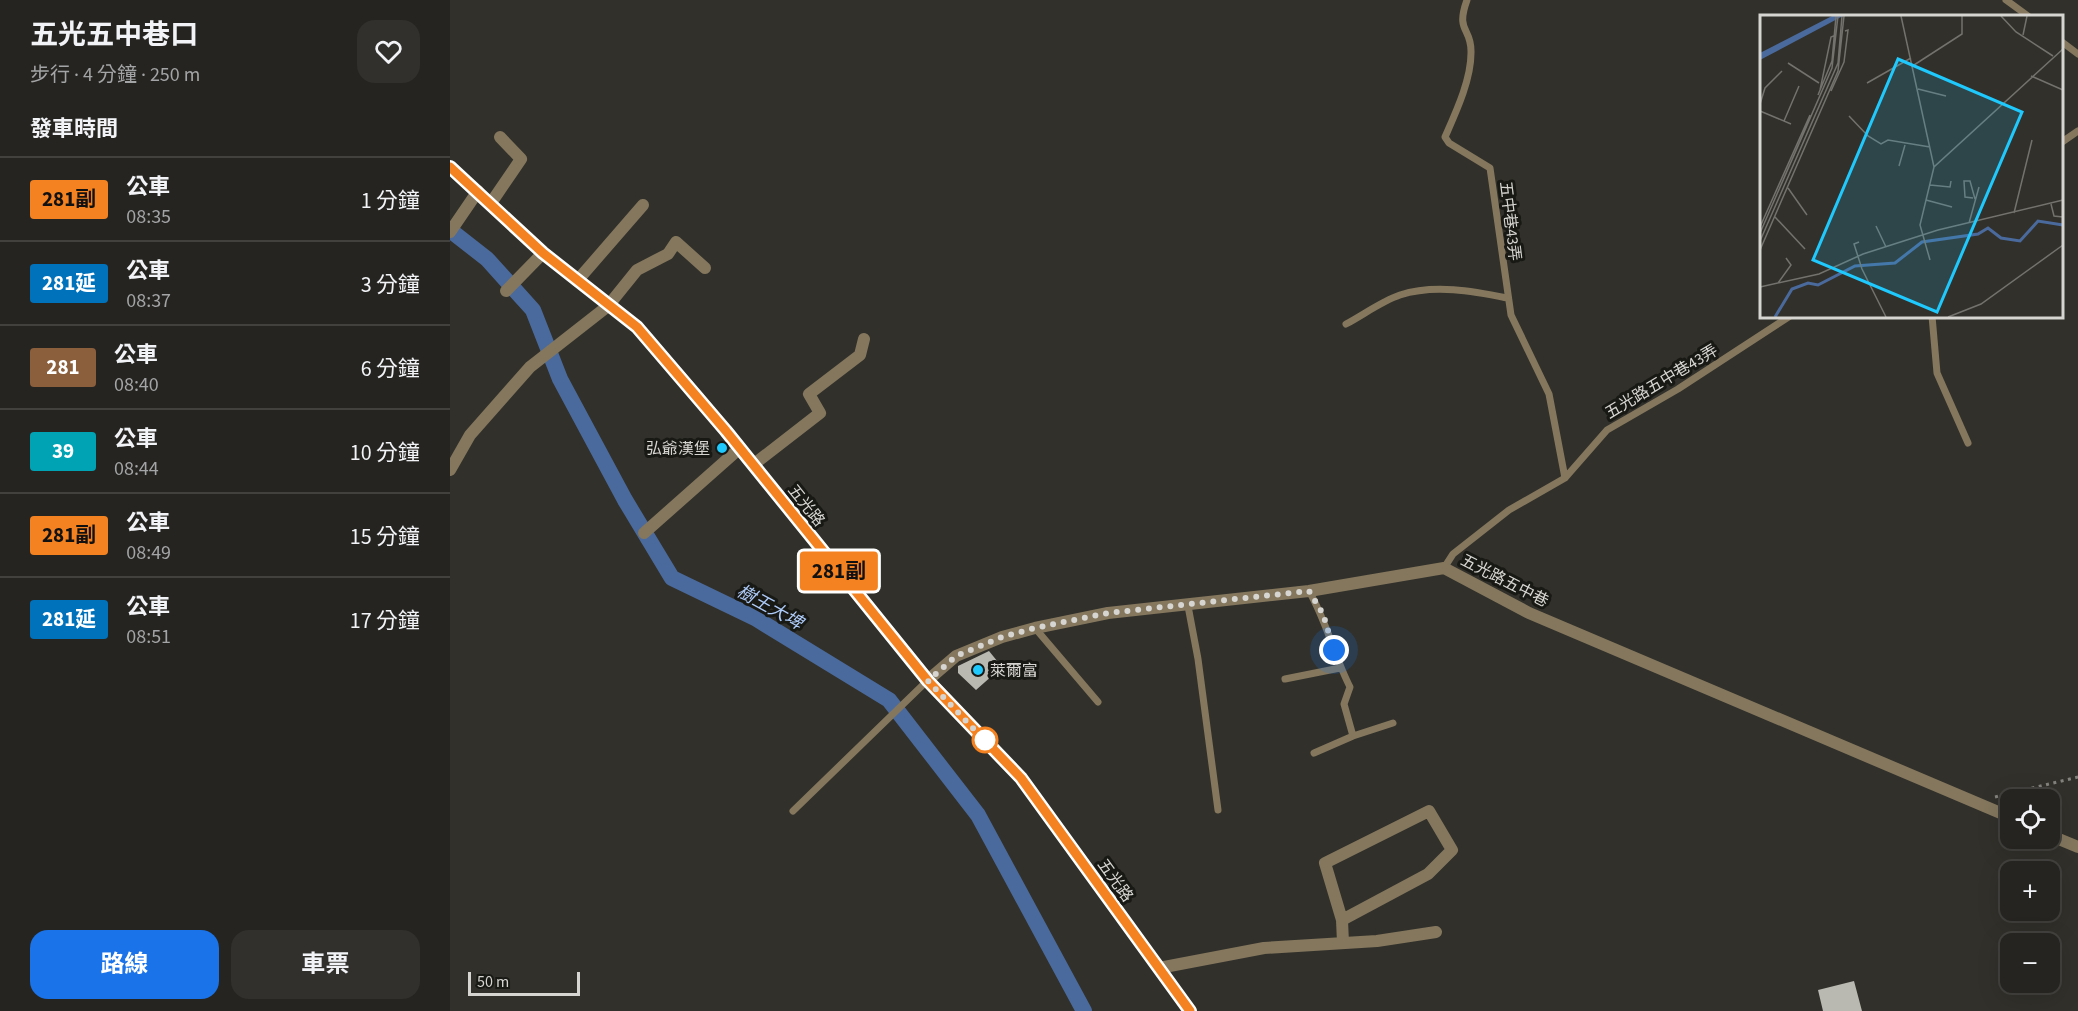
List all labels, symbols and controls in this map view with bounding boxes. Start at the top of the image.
text: 五光五中巷口 [30,15,198,55]
inset map [1760,15,2063,318]
button: heart [357,20,420,83]
text: 步行 · 4 分鐘 · 250 m [30,61,200,89]
text: 發車時間 [30,113,118,145]
text: 公車 [126,171,170,203]
street label: 五中巷43弄 [1494,180,1526,262]
text: 281副 [42,184,96,214]
text: 1 分鐘 [361,185,420,217]
text: 08:35 [126,203,171,231]
text: 公車 [126,255,170,287]
text: 281延 [42,268,96,298]
text: 3 分鐘 [361,269,420,301]
text: 08:37 [126,287,171,315]
text: 公車 [114,339,158,371]
street label: 五光路五中巷43弄 [1601,339,1722,424]
text: 281 [46,352,80,382]
text: 6 分鐘 [361,353,420,385]
text: 08:40 [114,371,159,399]
text: 公車 [114,423,158,455]
text: 39 [52,436,74,466]
text: 10 分鐘 [350,437,420,469]
place label: 弘爺漢堡 [646,438,710,460]
marker: 弘爺漢堡 [715,441,729,455]
text: 08:44 [114,455,159,483]
street label: 五光路 [783,480,830,531]
text: 公車 [126,507,170,539]
text: 281副 [42,520,96,550]
text: 15 分鐘 [350,521,420,553]
text: 08:49 [126,539,171,567]
street label: 五光路五中巷 [1457,549,1552,612]
line badge: 281副 [797,552,881,590]
text: 281副 [812,556,866,586]
water label: 樹王大埤 [732,579,809,637]
text: 公車 [126,591,170,623]
text: 281延 [42,604,96,634]
text: 17 分鐘 [350,605,420,637]
text: 08:51 [126,623,171,651]
your location [1319,635,1349,665]
place label: 萊爾富 [990,660,1038,682]
marker: 萊爾富 [971,663,985,677]
unlabelled marker [972,727,998,753]
map controls [2000,789,2060,993]
button: locate [2000,789,2060,849]
street label: 五光路 [1092,855,1138,906]
button: + [2000,861,2060,921]
button: 路線 [30,930,219,999]
button: 車票 [231,930,420,999]
button: − [2000,933,2060,993]
scale bar [468,969,580,996]
text: 50 m [477,971,509,993]

